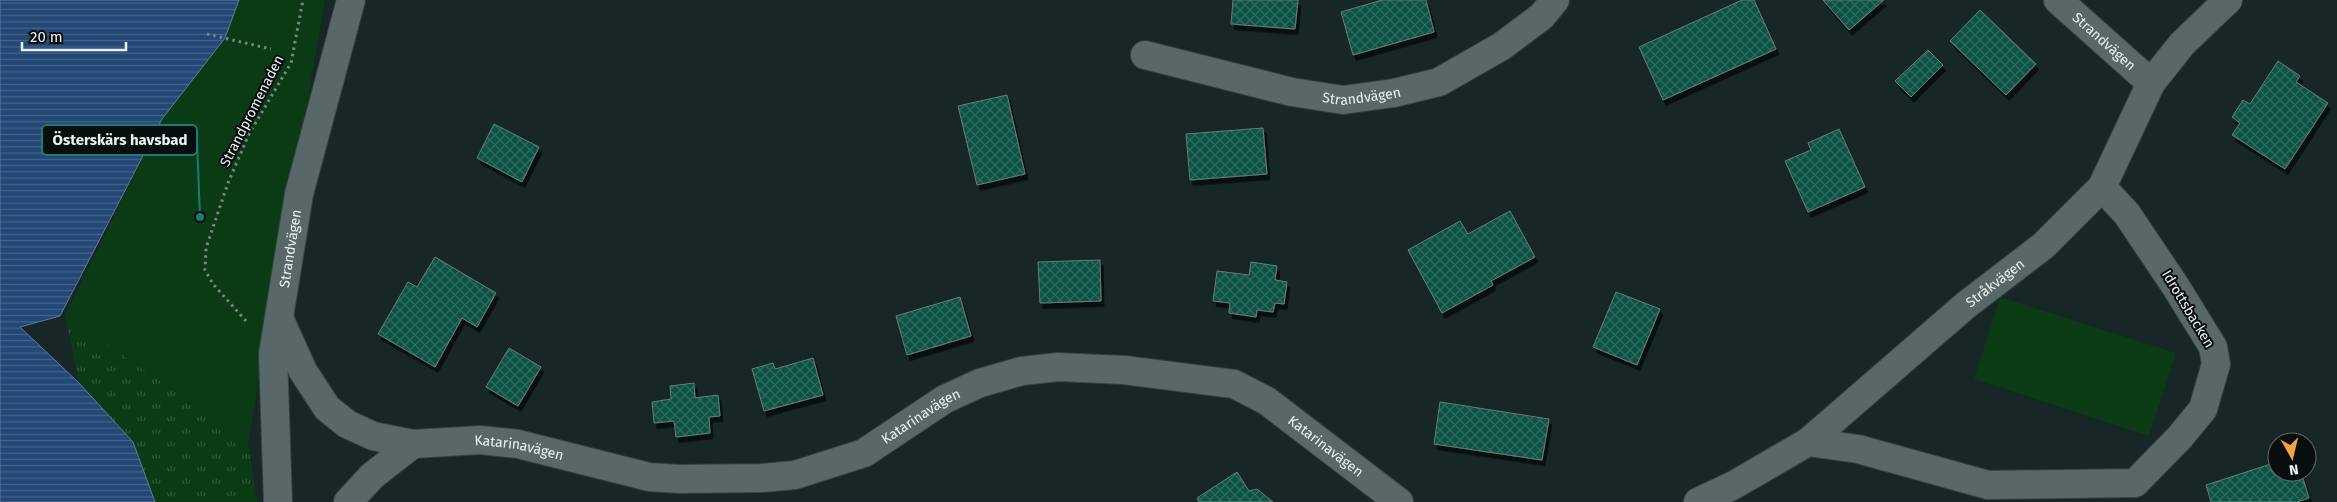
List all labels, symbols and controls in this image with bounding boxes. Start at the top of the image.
street label: Strandvägen [2069,9,2139,74]
scale bar [22,20,126,52]
text: 20 m [30,28,63,46]
street label: Strandpromenaden [217,52,287,170]
street label: Strandvägen [1321,83,1403,109]
callout: Österskärs havsbad [42,125,197,155]
text: Österskärs havsbad [53,131,187,149]
street label: Strandvägen [275,208,305,289]
street label: Stråkvägen [1962,255,2028,311]
street label: Idrottsbacken [2158,267,2218,351]
street label: Katarinavägen [878,385,963,448]
street label: Katarinavägen [1285,412,1367,480]
street label: Katarinavägen [474,431,565,464]
north arrow [2267,432,2317,482]
text: N [2288,460,2300,478]

